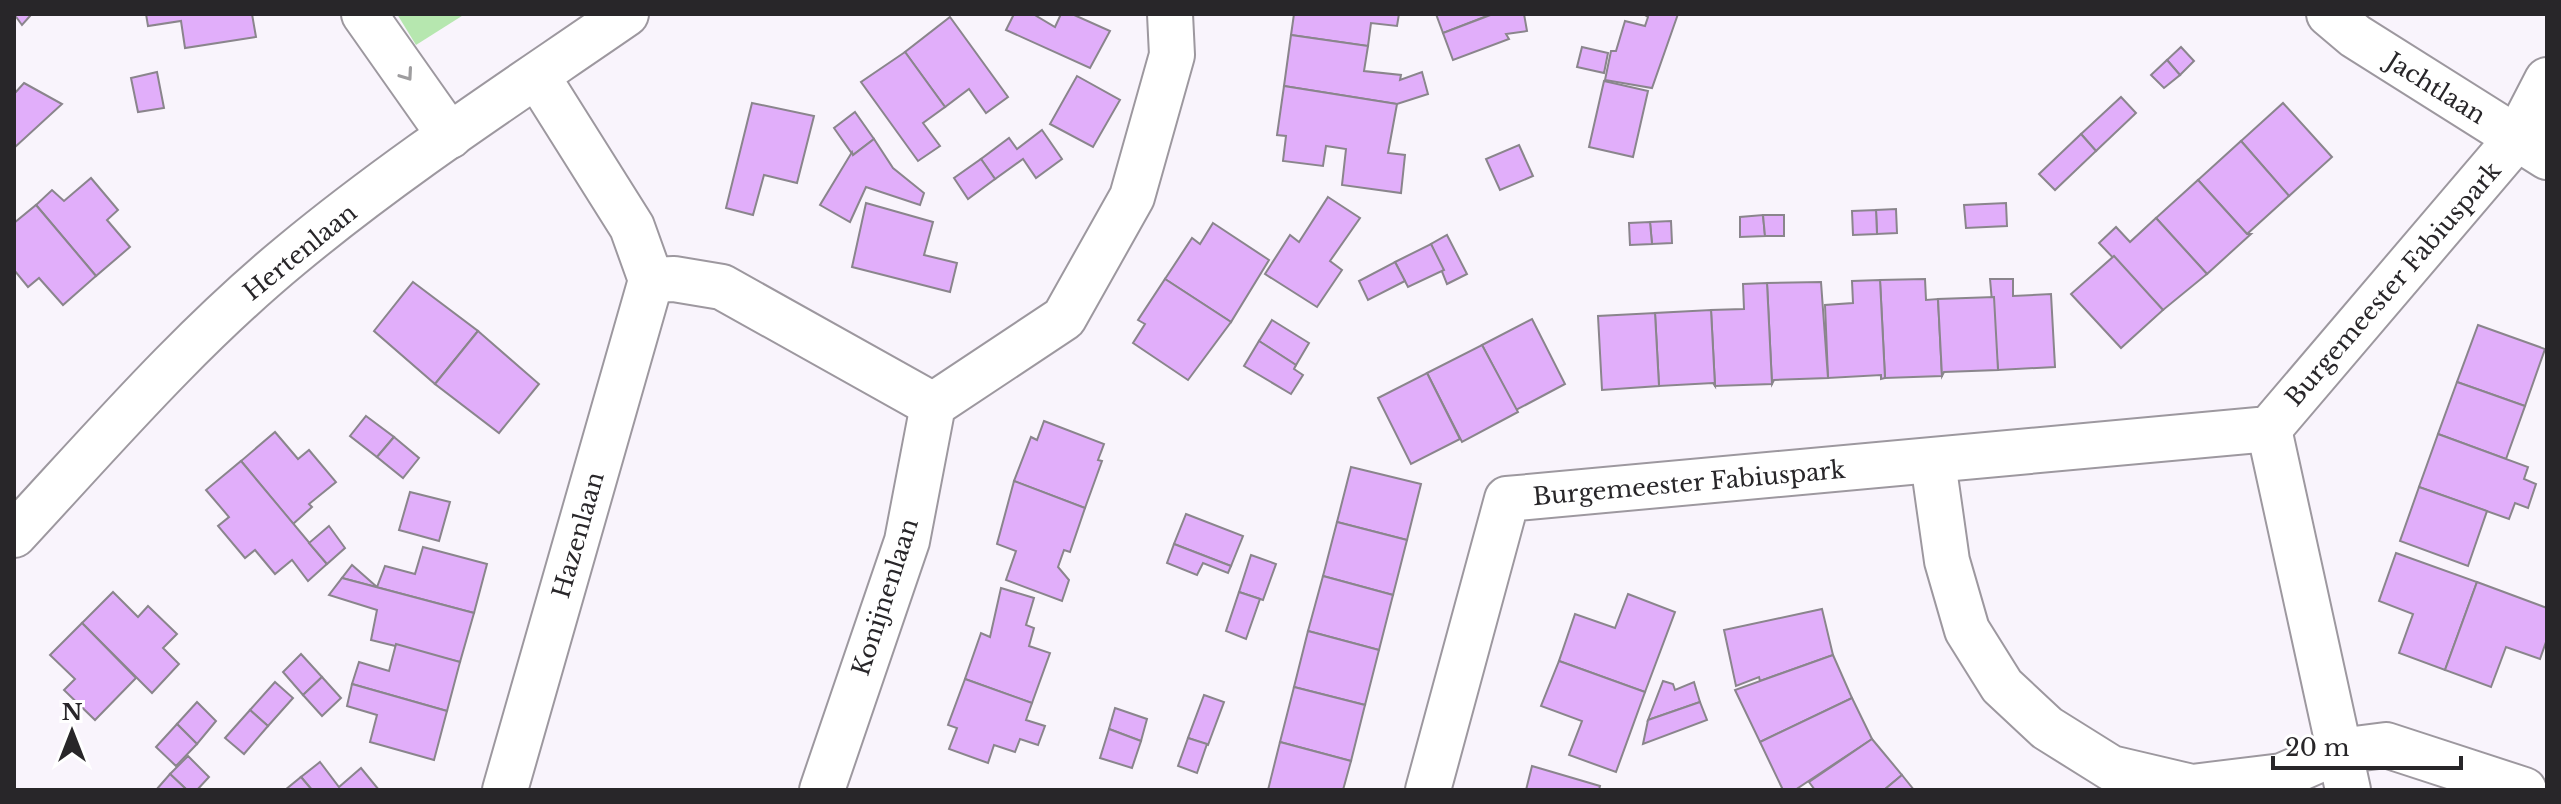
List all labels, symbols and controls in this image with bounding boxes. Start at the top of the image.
street label: Jachtlaan [2379,45,2491,130]
one-way arrow [397,67,412,81]
street label: Burgemeester Fabiuspark [2279,156,2507,412]
street label: Hertenlaan [238,198,362,306]
street label: Burgemeester Fabiuspark [1531,455,1847,511]
street label: Hazenlaan [546,468,610,602]
street label: Konijnenlaan [846,515,924,679]
north arrow [32,692,112,772]
text: N [62,699,83,726]
scale bar [2273,720,2461,770]
text: 20 m [2285,733,2350,762]

